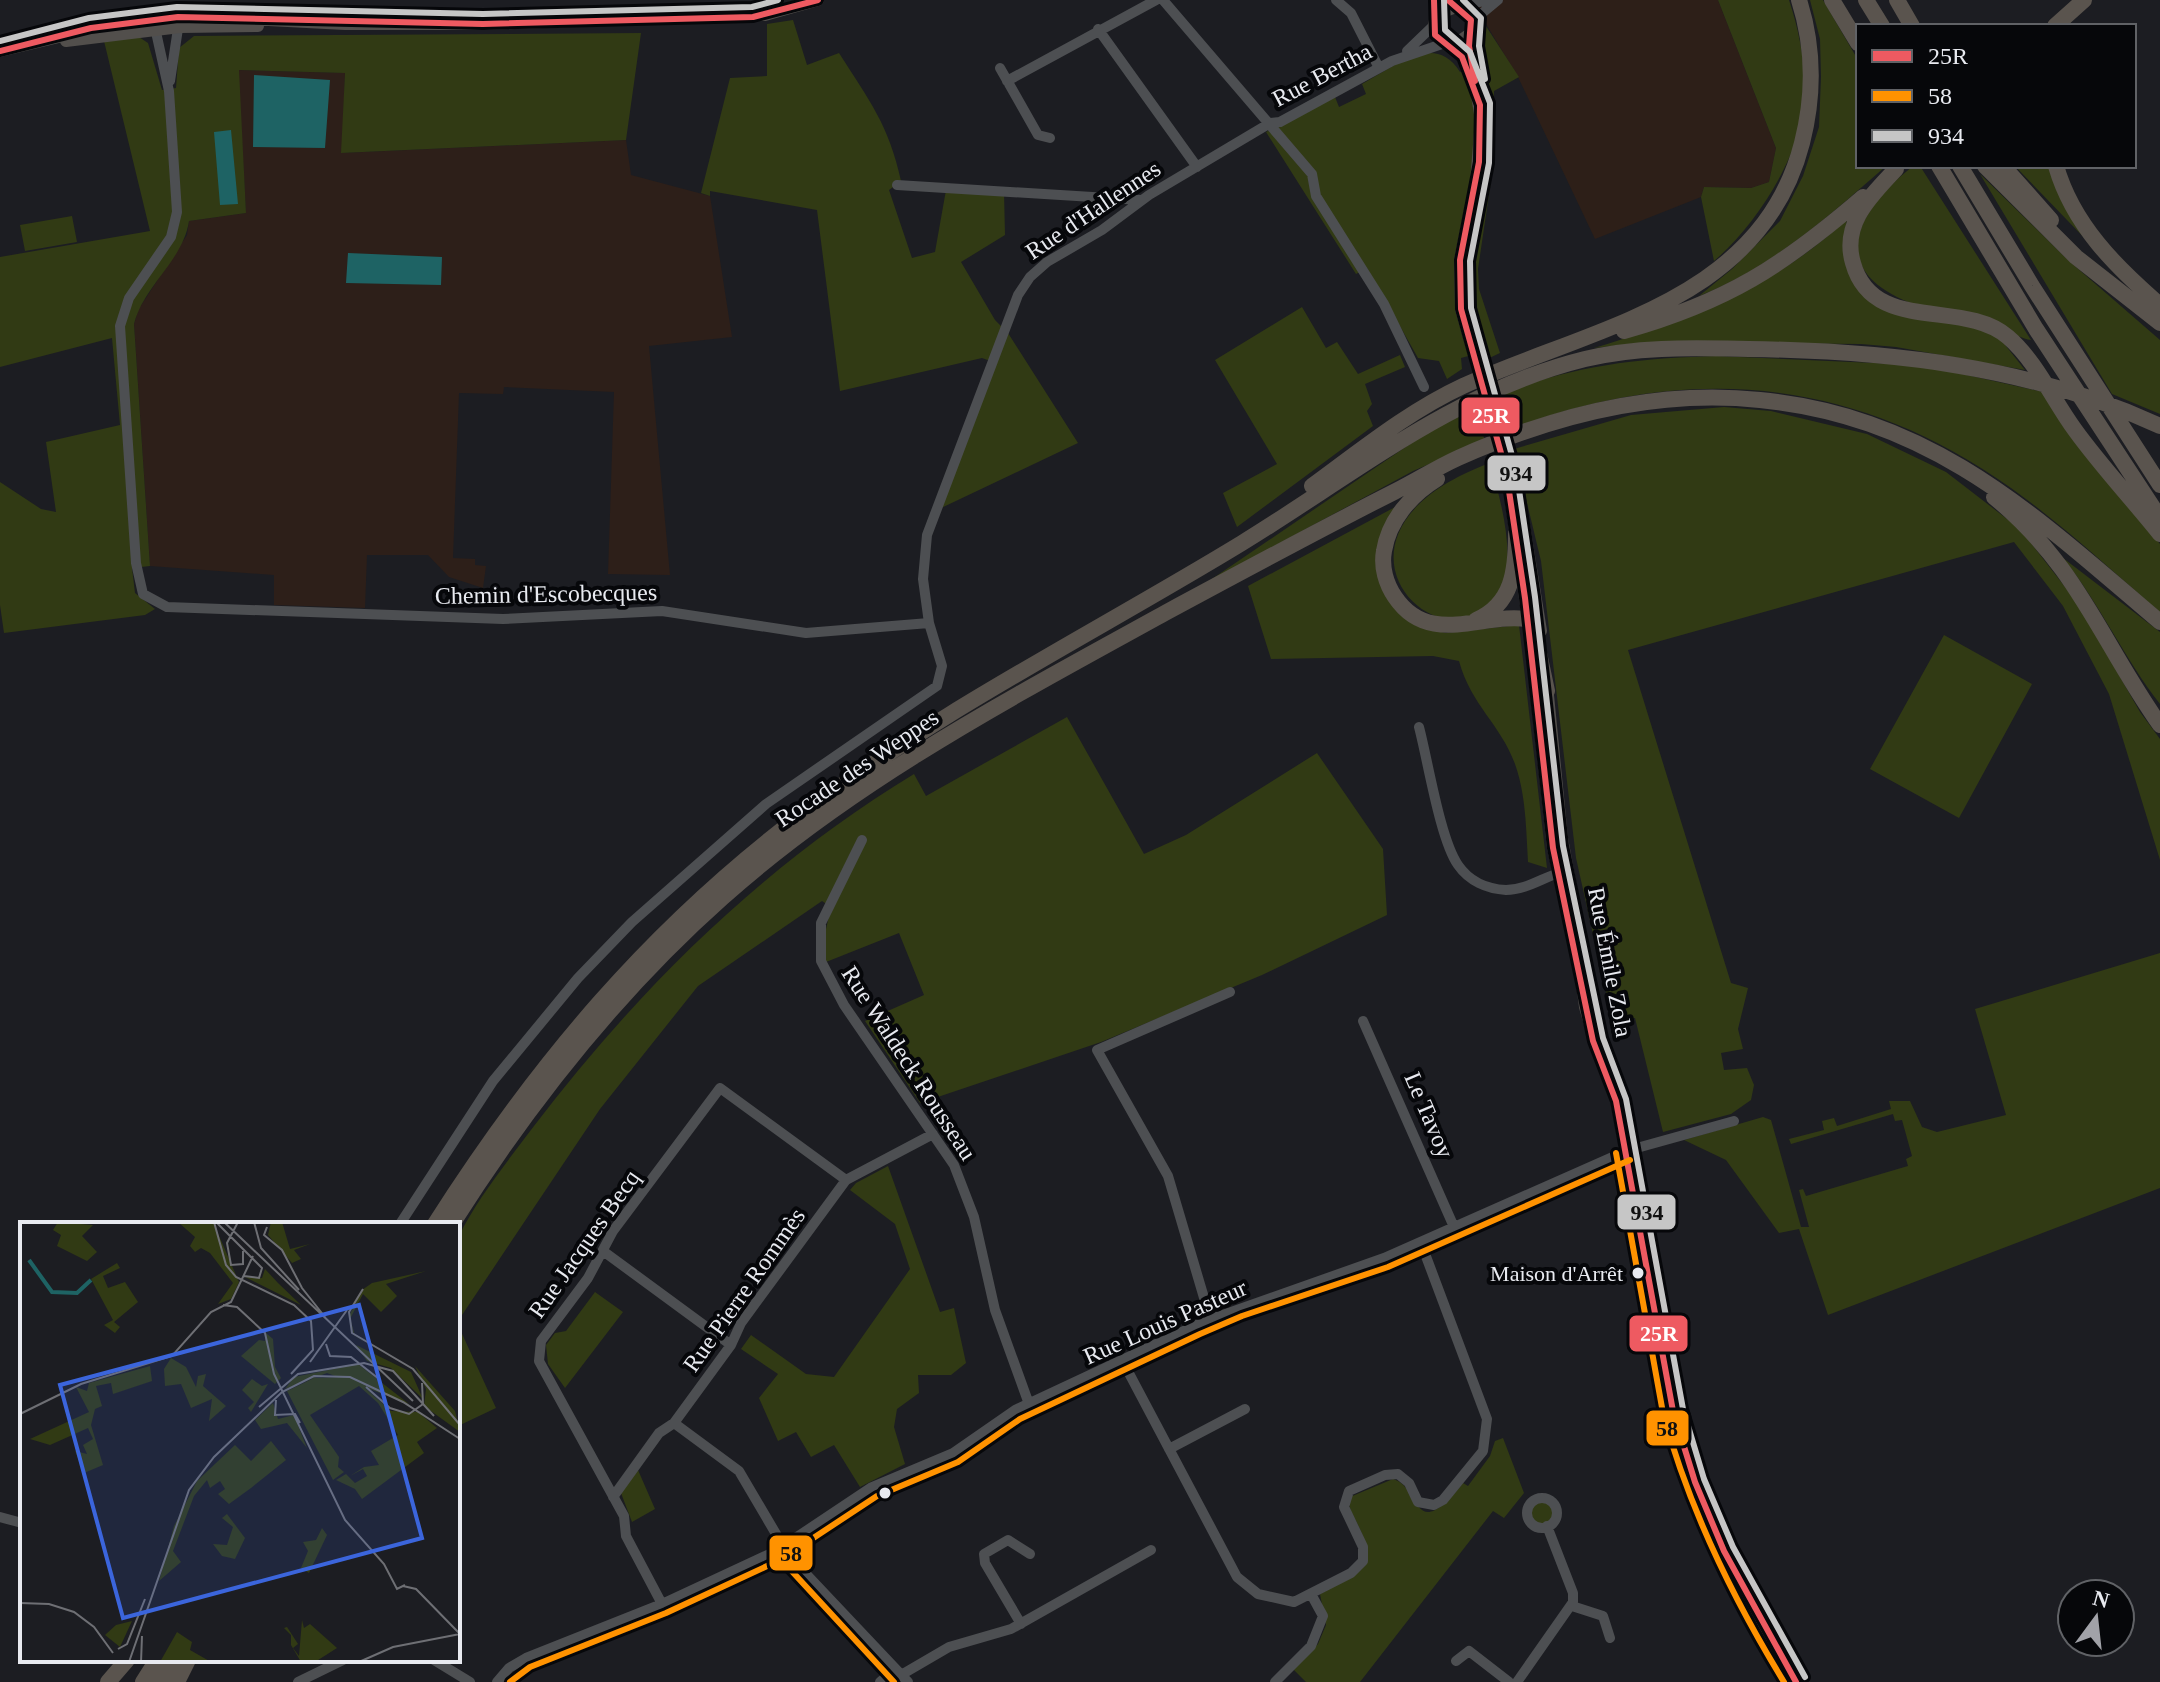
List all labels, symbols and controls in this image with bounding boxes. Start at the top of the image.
legend [1856,24,2136,168]
street label: Rue Bertha [1268,38,1376,112]
text: 25R [1928,43,1968,69]
text: 58 [1928,83,1952,109]
text: 934 [1928,123,1964,149]
street label: Rue d'Hallennes [1021,155,1165,265]
line badge: 25R [1460,396,1521,435]
text: 25R [1472,403,1511,428]
line badge: 934 [1486,454,1547,492]
text: 934 [1500,461,1533,486]
street label: Chemin d'Escobecques [435,579,657,609]
street label: Rocade des Weppes [771,704,943,832]
street label: Rue Émile Zola [1583,885,1637,1039]
street label: Rue Waldeck Rousseau [837,961,981,1165]
street label: Le Tavoy [1399,1068,1459,1162]
street label: Rue Jacques Becq [523,1165,645,1323]
line badge: 934 [1616,1193,1677,1231]
text: 934 [1631,1200,1664,1225]
street label: Rue Pierre Rommès [678,1203,810,1377]
inset map [20,1222,460,1662]
place label: Maison d'Arrêt [1490,1261,1623,1286]
marker: Maison d'Arrêt [1630,1265,1646,1281]
street label: Rue Louis Pasteur [1079,1274,1251,1370]
line badge: 25R [1628,1314,1689,1353]
text: 25R [1640,1321,1679,1346]
line badge: 58 [1645,1409,1690,1447]
text: 58 [1656,1416,1678,1441]
unlabelled marker [877,1485,893,1501]
line badge: 58 [768,1534,814,1572]
text: 58 [780,1541,802,1566]
north arrow [2056,1578,2136,1658]
text: N [2090,1585,2112,1613]

